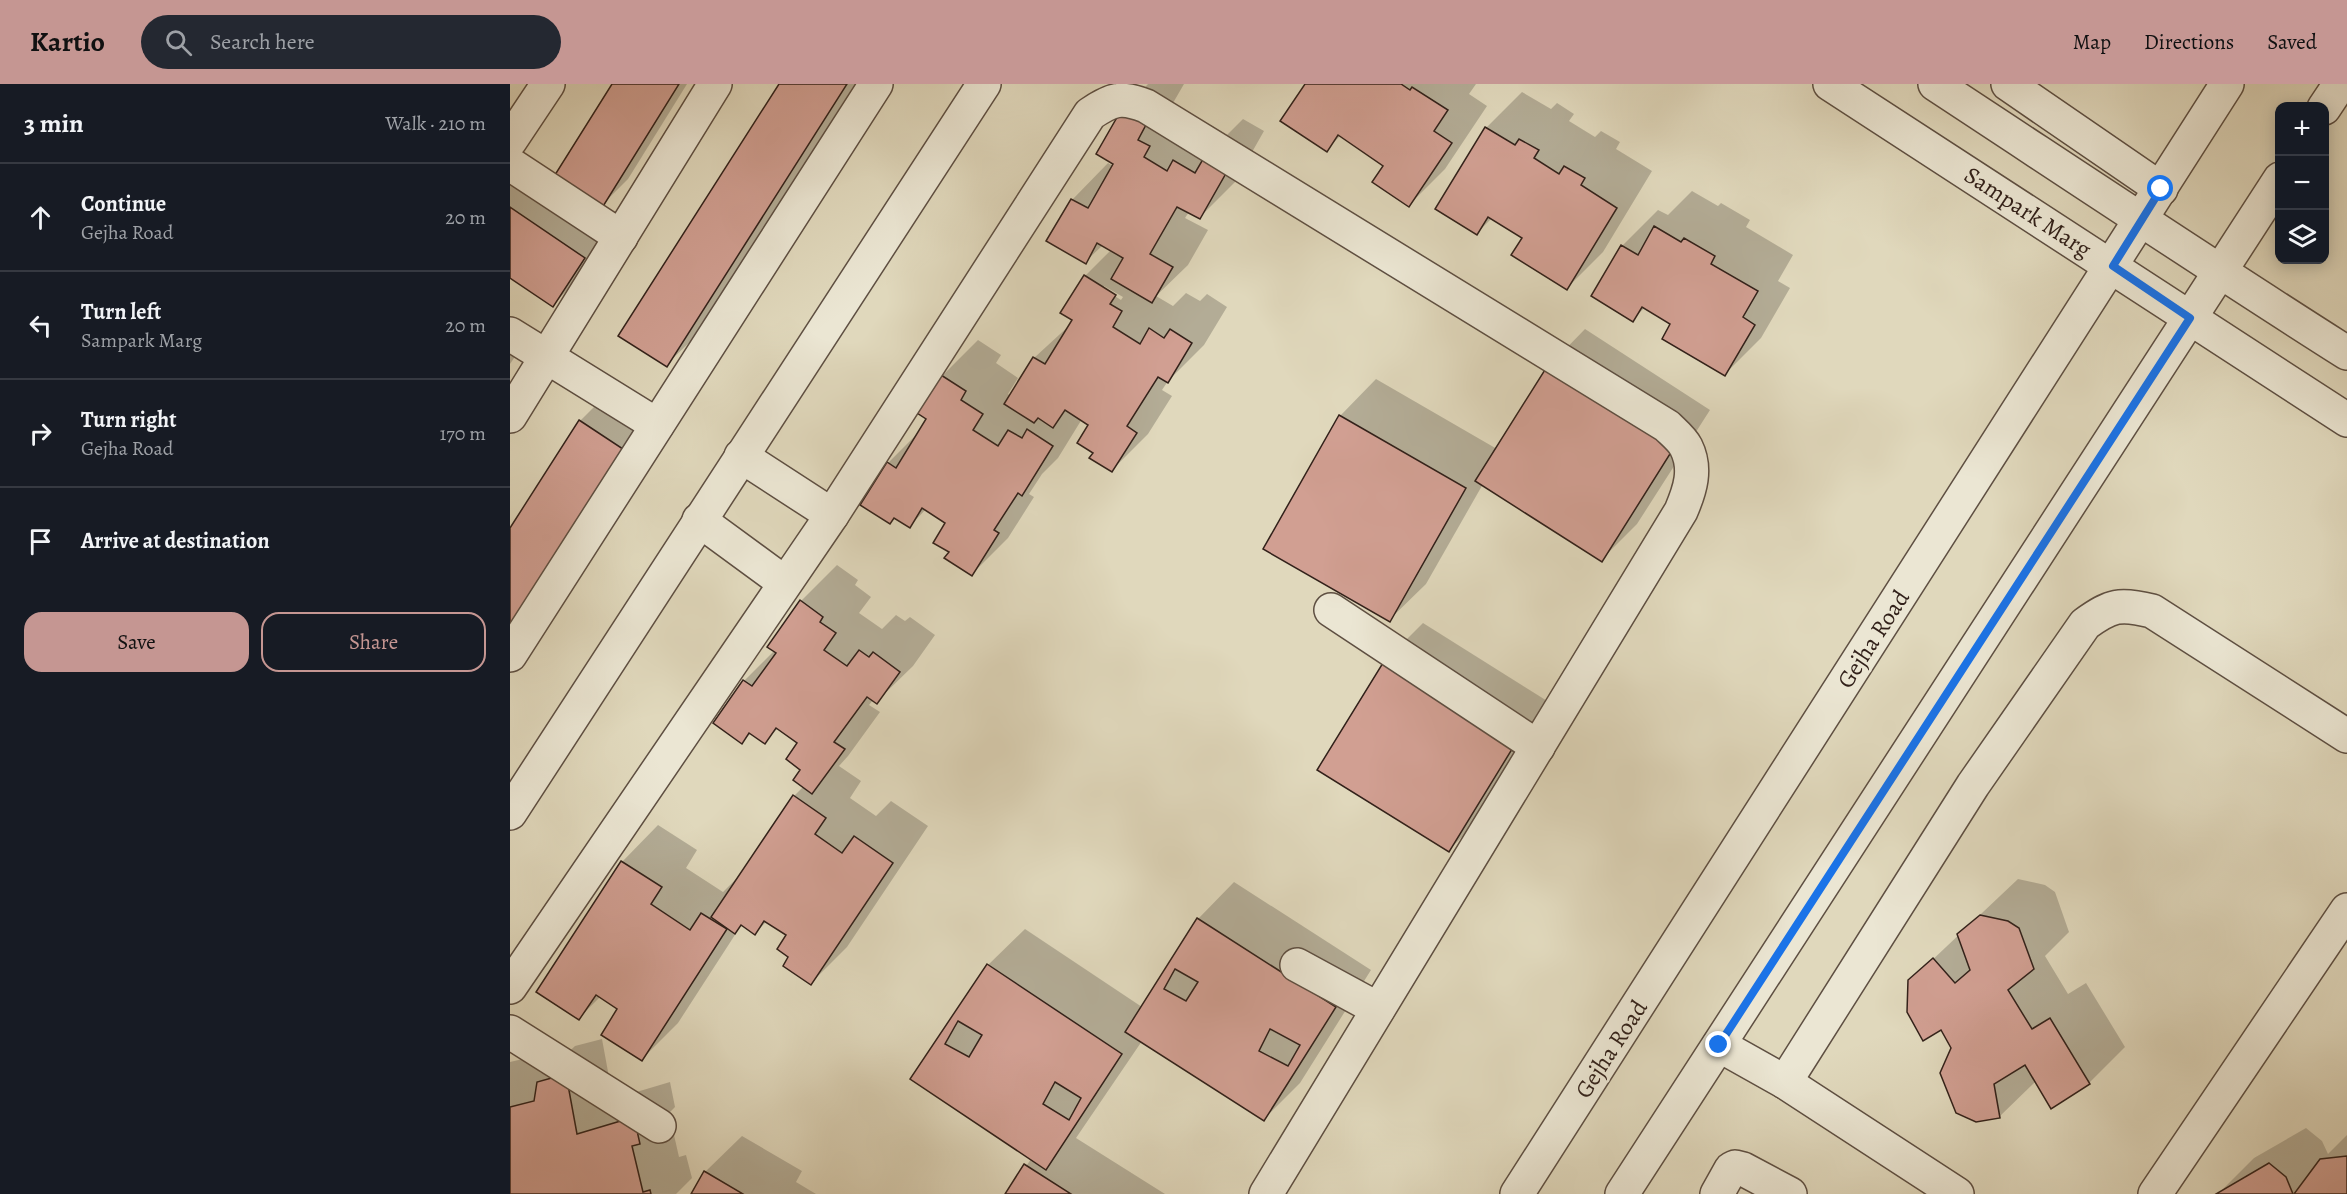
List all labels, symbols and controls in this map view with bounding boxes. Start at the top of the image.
search box [141,15,561,69]
text: Kartio [30,23,105,61]
icon: search [162,26,195,59]
text: Search here [210,27,315,57]
text: Map [2073,28,2111,56]
text: Directions [2144,28,2234,56]
text: Saved [2267,28,2317,56]
map controls [2275,102,2329,264]
button: + [2275,102,2329,156]
text: 3 min [24,106,84,141]
text: Walk · 210 m [385,110,486,137]
button: − [2275,156,2329,210]
street label: Sampark Marg [1958,159,2098,265]
route start [2147,175,2173,201]
text: Continue [81,189,166,219]
icon: ahead [24,201,57,234]
text: 20 m [445,204,486,231]
button: layers [2275,210,2329,264]
text: Gejha Road [81,219,174,246]
text: Turn left [81,297,161,327]
icon: left [24,309,57,342]
text: 20 m [445,312,486,339]
text: Sampark Marg [81,327,202,354]
text: Turn right [81,405,177,435]
icon: right [24,417,57,450]
text: 170 m [440,420,486,447]
text: Gejha Road [81,435,174,462]
icon: arrive [24,525,57,558]
text: Arrive at destination [81,526,270,556]
street label: Gejha Road [1829,584,1917,694]
button: Save [24,612,249,672]
button: Share [261,612,486,672]
street label: Gejha Road [1567,994,1655,1104]
route end [1705,1031,1731,1057]

